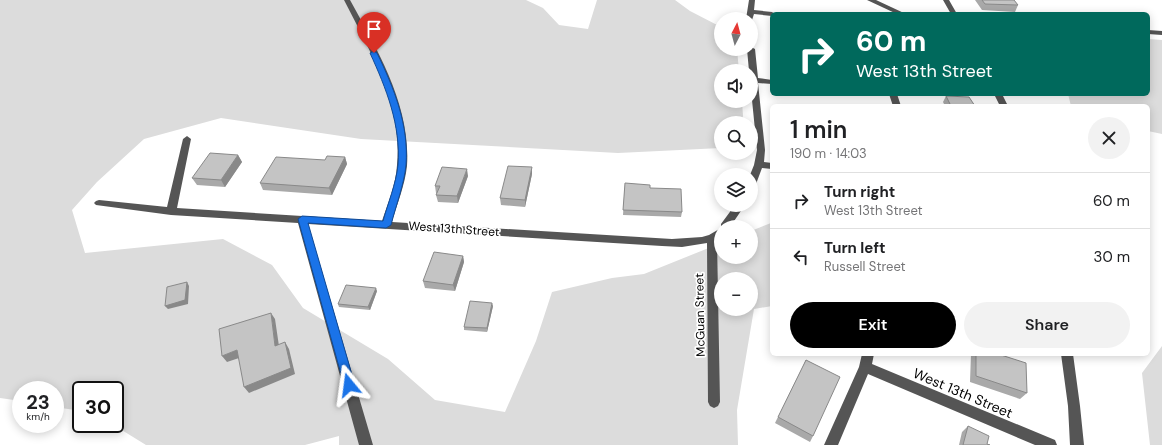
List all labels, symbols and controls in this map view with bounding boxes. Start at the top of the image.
pin [357,12,391,53]
north arrow [714,12,758,56]
map controls [714,12,758,316]
icon: arrive [363,18,385,40]
text: 60 m [856,23,926,60]
icon: right [790,28,842,80]
text: West 13th Street [856,59,993,83]
button: sound [714,64,758,108]
text: 1 min [790,114,847,145]
button: search [714,116,758,160]
button: close [1088,117,1130,159]
text: 190 m · 14:03 [790,145,867,162]
button: layers [714,168,758,212]
text: Turn right [824,182,895,202]
icon: right [790,190,812,212]
text: 60 m [1093,191,1130,211]
text: West 13th Street [824,202,923,219]
street label: West 13th Street [408,218,500,240]
button: + [714,220,758,264]
text: Turn left [824,238,885,258]
icon: left [790,246,812,268]
text: 30 m [1094,247,1130,267]
text: Russell Street [824,258,906,275]
button: − [714,272,758,316]
street label: McGuan Street [691,273,709,357]
button: Exit [790,302,956,348]
button: Share [964,302,1130,348]
position arrow [328,364,370,406]
street label: West 13th Street [911,364,1015,422]
speed limit sign: 30 [72,381,124,433]
text: 23 [26,389,50,415]
text: km/h [26,410,50,423]

